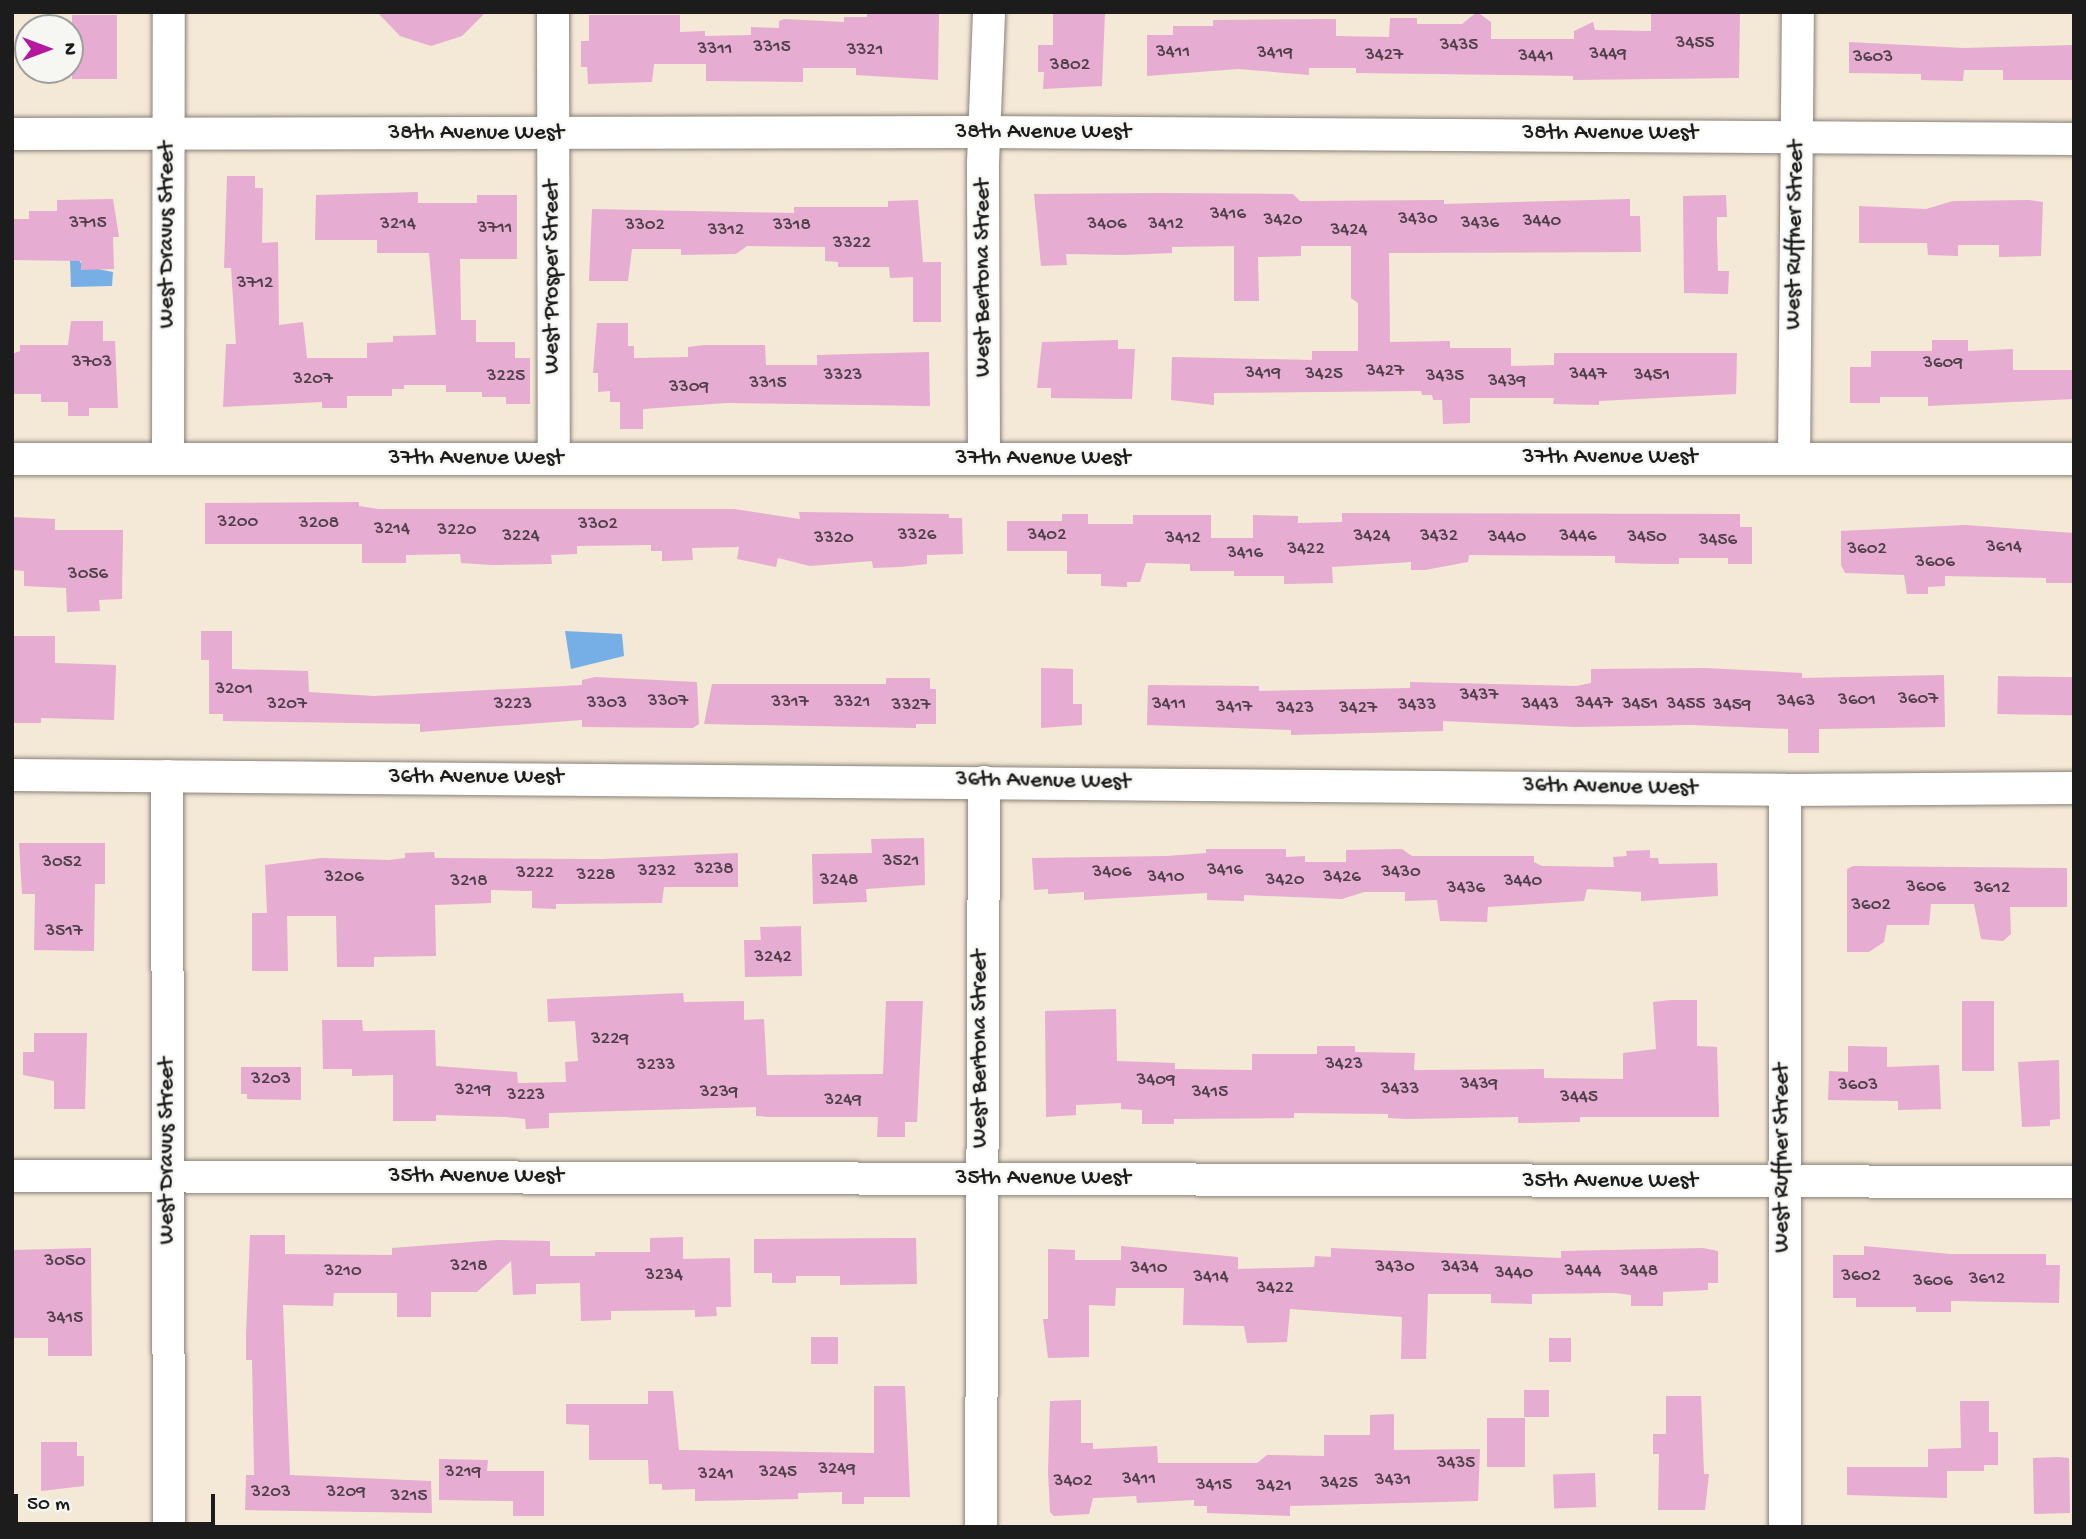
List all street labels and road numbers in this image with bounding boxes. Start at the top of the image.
street label: 38th Avenue West [955,119,1131,147]
street label: 38th Avenue West [388,120,564,148]
street label: 38th Avenue West [1522,120,1698,148]
street label: West Ruffner Street [1781,140,1811,330]
street label: West Dravus Street [154,142,182,328]
street label: West Bertona Street [970,179,998,377]
street label: West Prosper Street [539,180,567,374]
street label: 37th Avenue West [1523,444,1697,472]
street label: 37th Avenue West [389,445,563,473]
street label: 37th Avenue West [956,445,1130,473]
street label: 36th Avenue West [389,764,563,792]
street label: 36th Avenue West [955,767,1131,797]
street label: 36th Avenue West [1522,773,1698,803]
street label: West Bertona Street [967,950,995,1148]
street label: West Dravus Street [154,1058,182,1244]
street label: West Ruffner Street [1769,1063,1797,1253]
street label: 35th Avenue West [388,1163,564,1191]
street label: 35th Avenue West [955,1165,1131,1193]
street label: 35th Avenue West [1522,1168,1698,1196]

